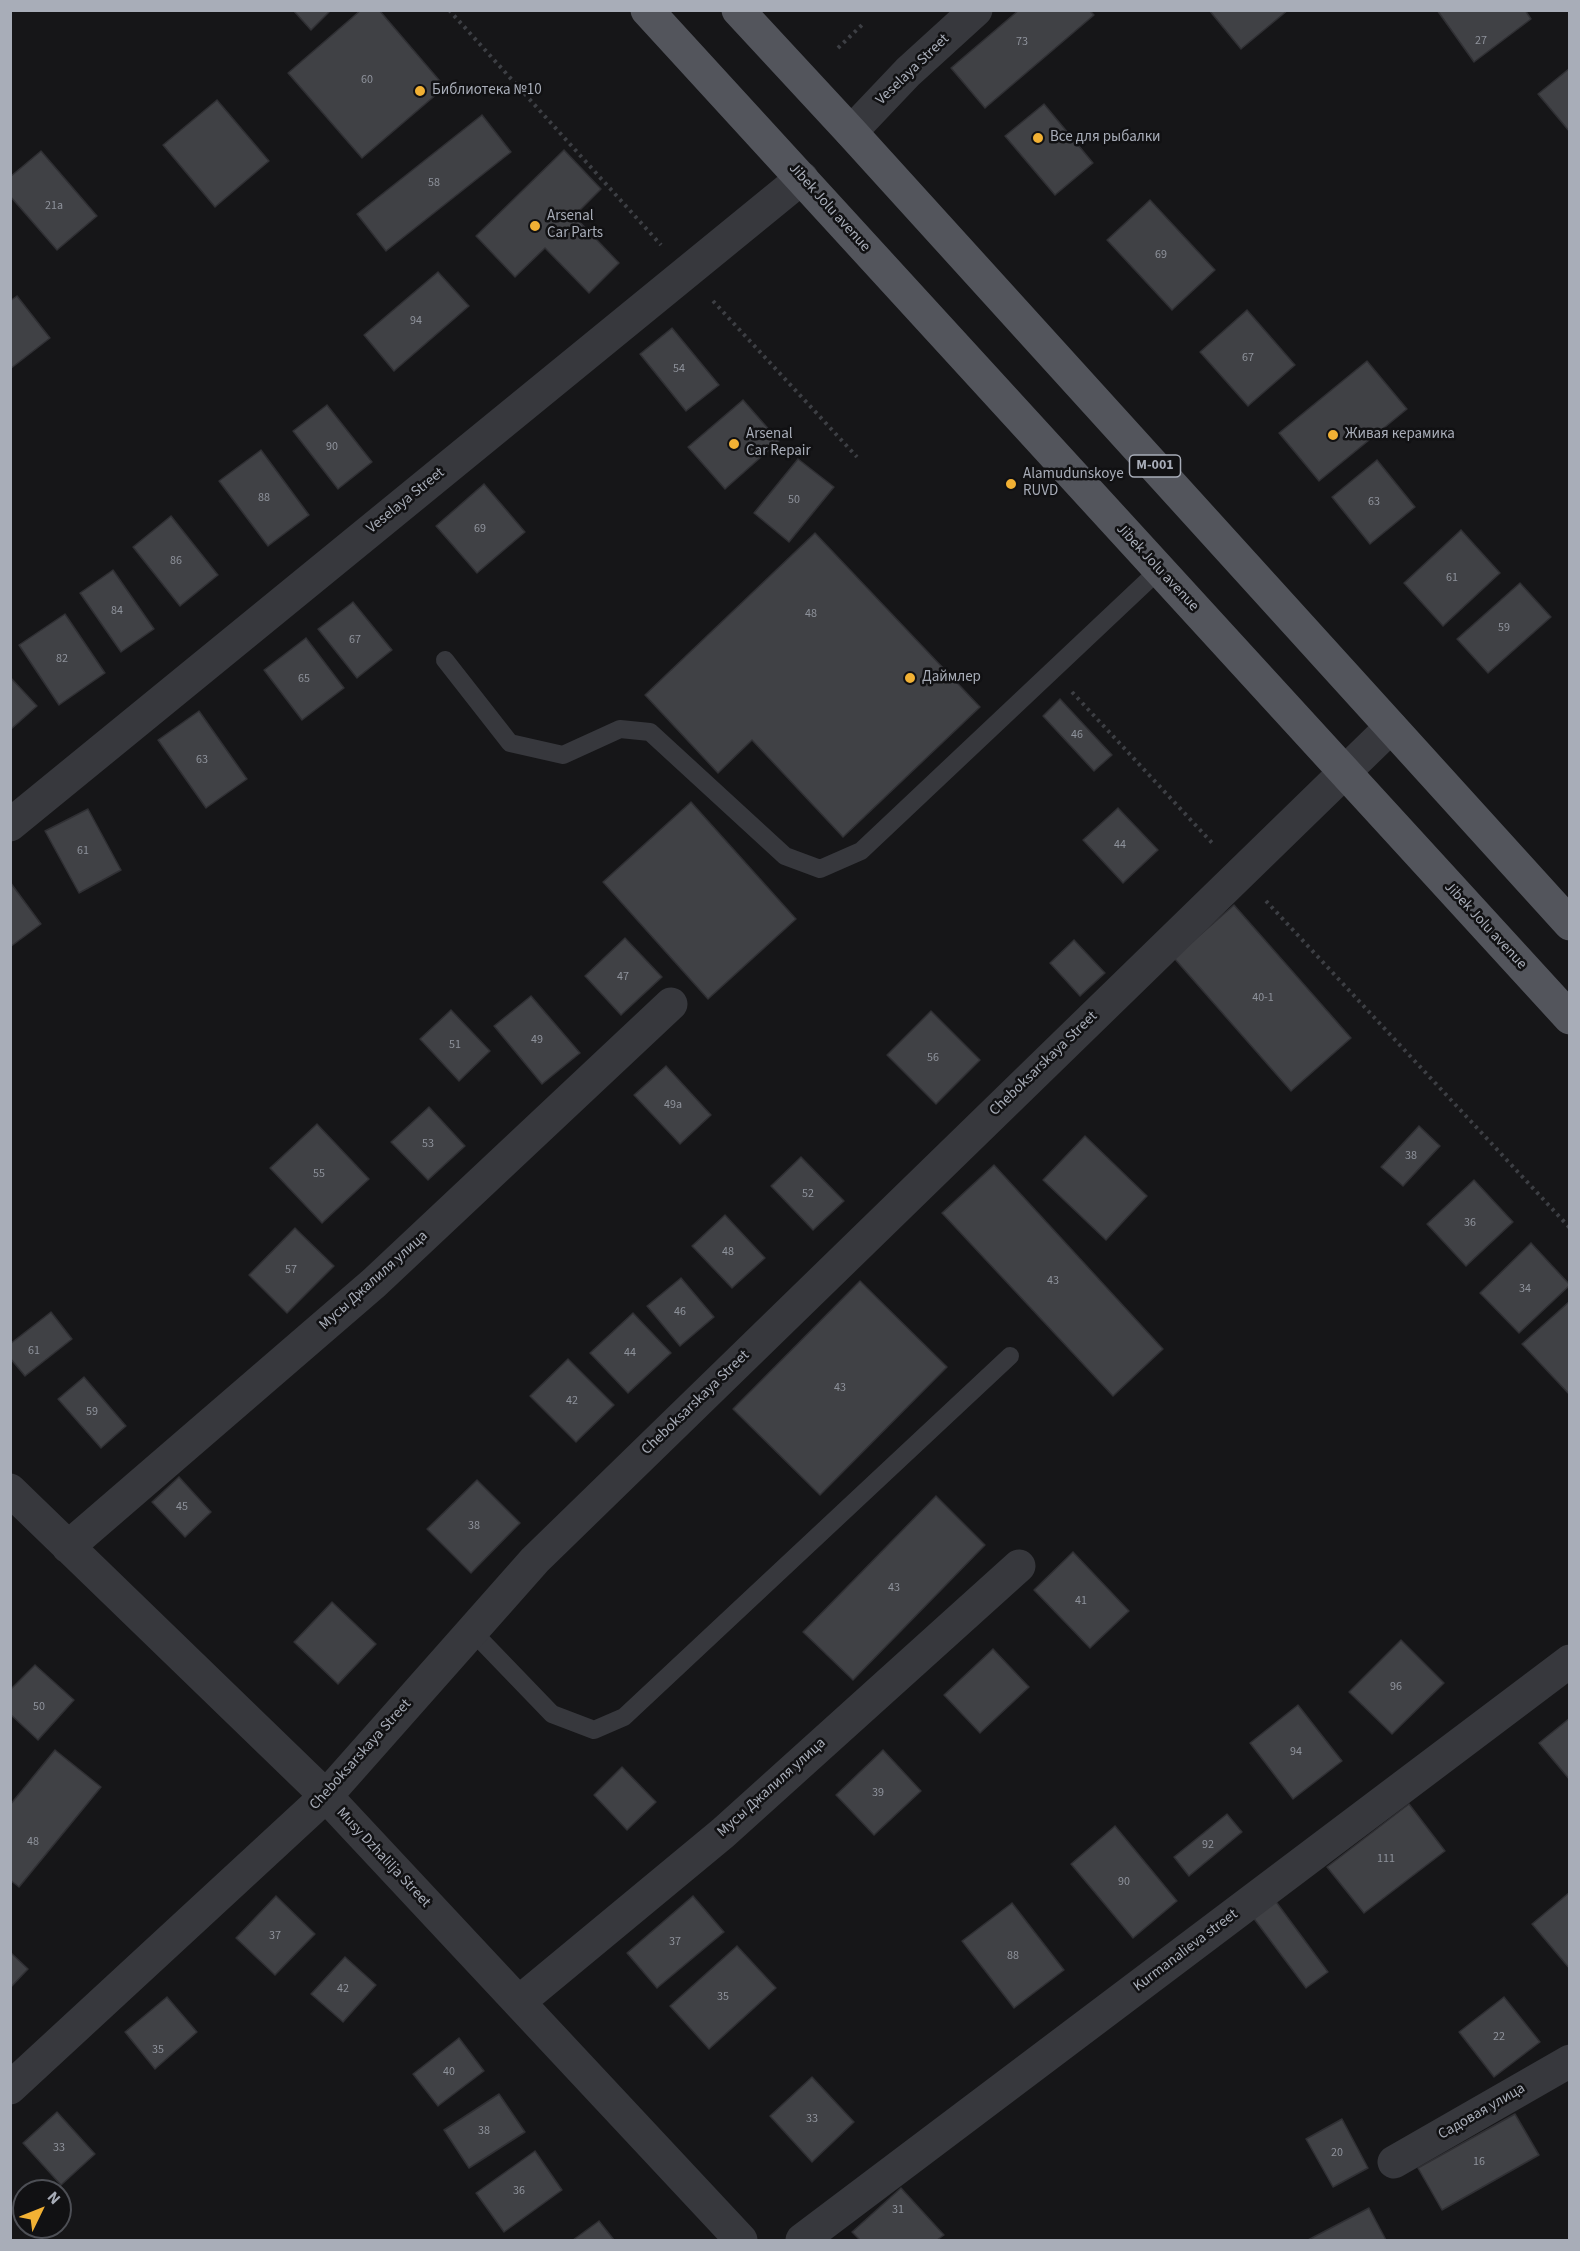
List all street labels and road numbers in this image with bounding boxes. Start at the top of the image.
street label: Veselaya Street [873,31,953,109]
street label: Jibek Jolu avenue [784,160,874,256]
road number: М-001 [1130,455,1180,477]
street label: Veselaya Street [363,464,449,538]
street label: Jibek Jolu avenue [1112,521,1202,615]
street label: Jibek Jolu avenue [1440,879,1530,973]
street label: Cheboksarskaya Street [986,1008,1102,1120]
street label: Мусы Джалиля улица [316,1228,432,1334]
street label: Cheboksarskaya Street [638,1347,754,1459]
street label: Cheboksarskaya Street [306,1696,416,1814]
street label: Мусы Джалиля улица [714,1735,830,1841]
street label: Musy Dzhalilja Street [332,1804,434,1912]
street label: Kurmanalieva street [1130,1906,1242,1996]
street label: Садовая улица [1435,2080,1529,2144]

